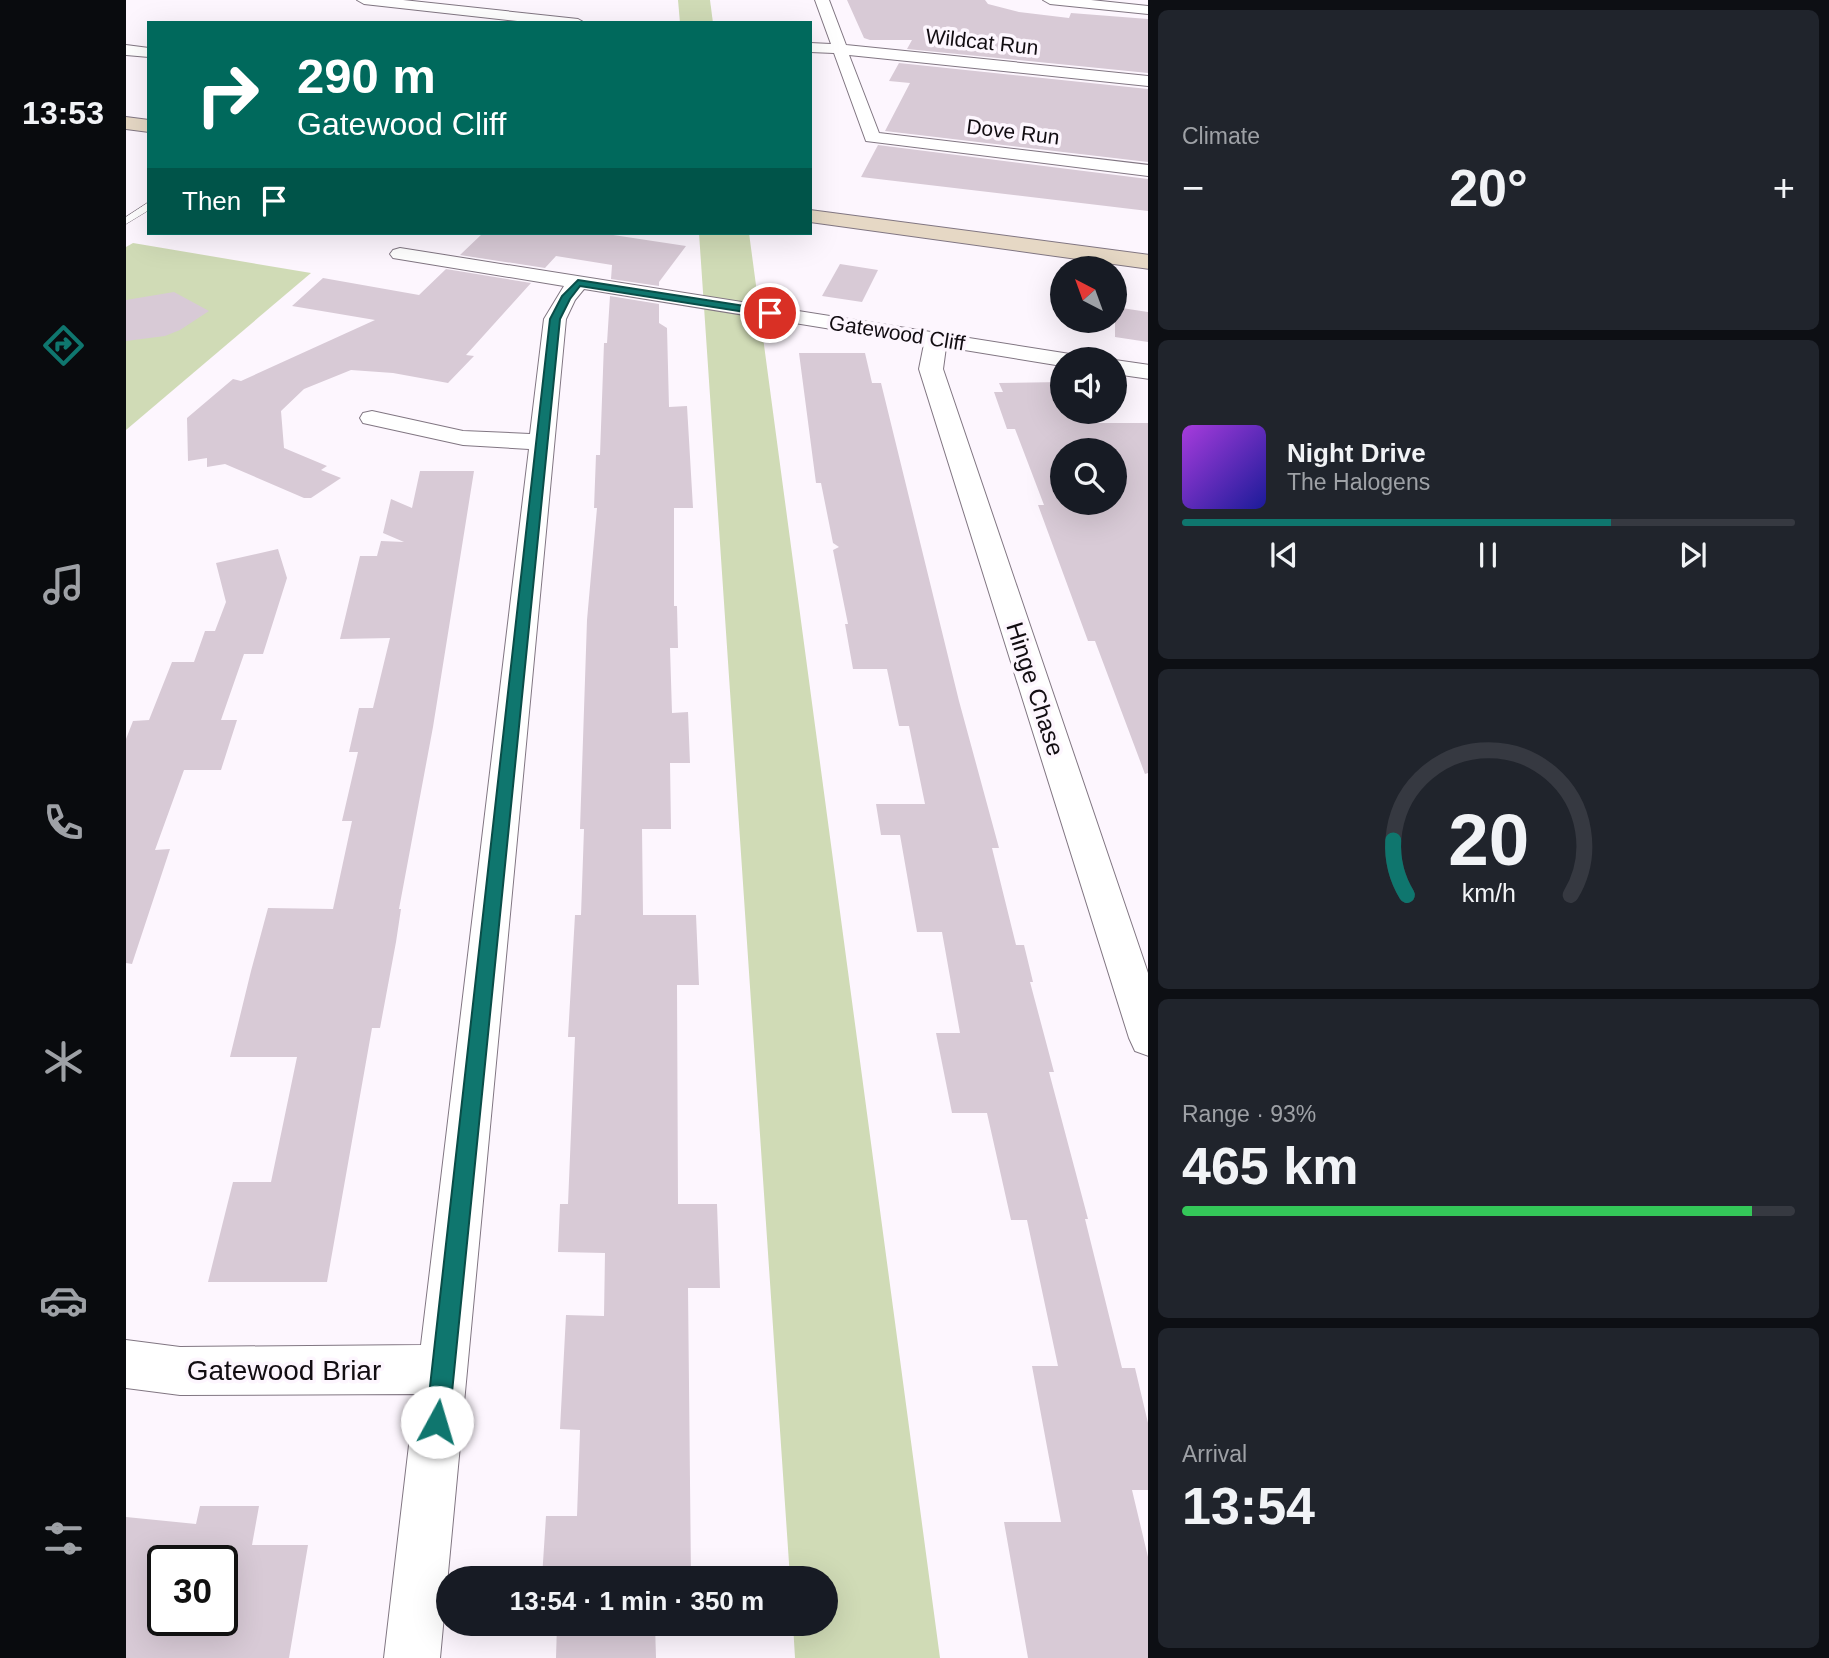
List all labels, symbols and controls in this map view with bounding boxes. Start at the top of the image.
street label: Wildcat Run [925,24,1040,59]
icon: right [182,49,273,140]
text: 290 m [297,49,436,103]
text: 13:53 [22,95,104,131]
text: Gatewood Cliff [297,106,506,142]
street label: Dove Run [965,114,1061,149]
text: Climate [1182,123,1260,149]
text: 20° [1449,159,1528,217]
text: − [1182,167,1204,209]
text: + [1773,167,1795,209]
icon: arrive [255,182,293,220]
text: Then [182,186,241,216]
north arrow [1050,256,1127,332]
map controls [1050,256,1127,515]
pin [740,283,800,343]
icon: arrive [751,294,789,332]
street label: Gatewood Cliff [827,310,967,355]
icon: directions [39,321,88,370]
button: sound [1050,347,1127,424]
button: search [1050,438,1127,515]
text: Night Drive [1287,438,1426,468]
text: The Halogens [1287,469,1430,495]
icon: previous [1265,536,1303,574]
icon: pause [1469,536,1507,574]
icon: next [1674,536,1712,574]
icon: music [39,560,88,609]
street label: Hinge Chase [1001,619,1070,759]
icon: phone [39,798,88,847]
text: 20 [1448,799,1529,880]
text: km/h [1461,879,1516,907]
icon: climate [39,1037,88,1086]
text: Range · 93% [1182,1101,1316,1127]
text: 465 km [1182,1137,1358,1195]
icon: car [39,1276,88,1325]
street label: Gatewood Briar [187,1355,381,1386]
position arrow [400,1385,474,1459]
text: Arrival [1182,1441,1247,1467]
text: 13:54 [1182,1477,1315,1535]
icon: filters [39,1514,88,1563]
speed limit sign: 30 [147,1545,238,1636]
text: 13:54 · 1 min · 350 m [510,1586,764,1616]

